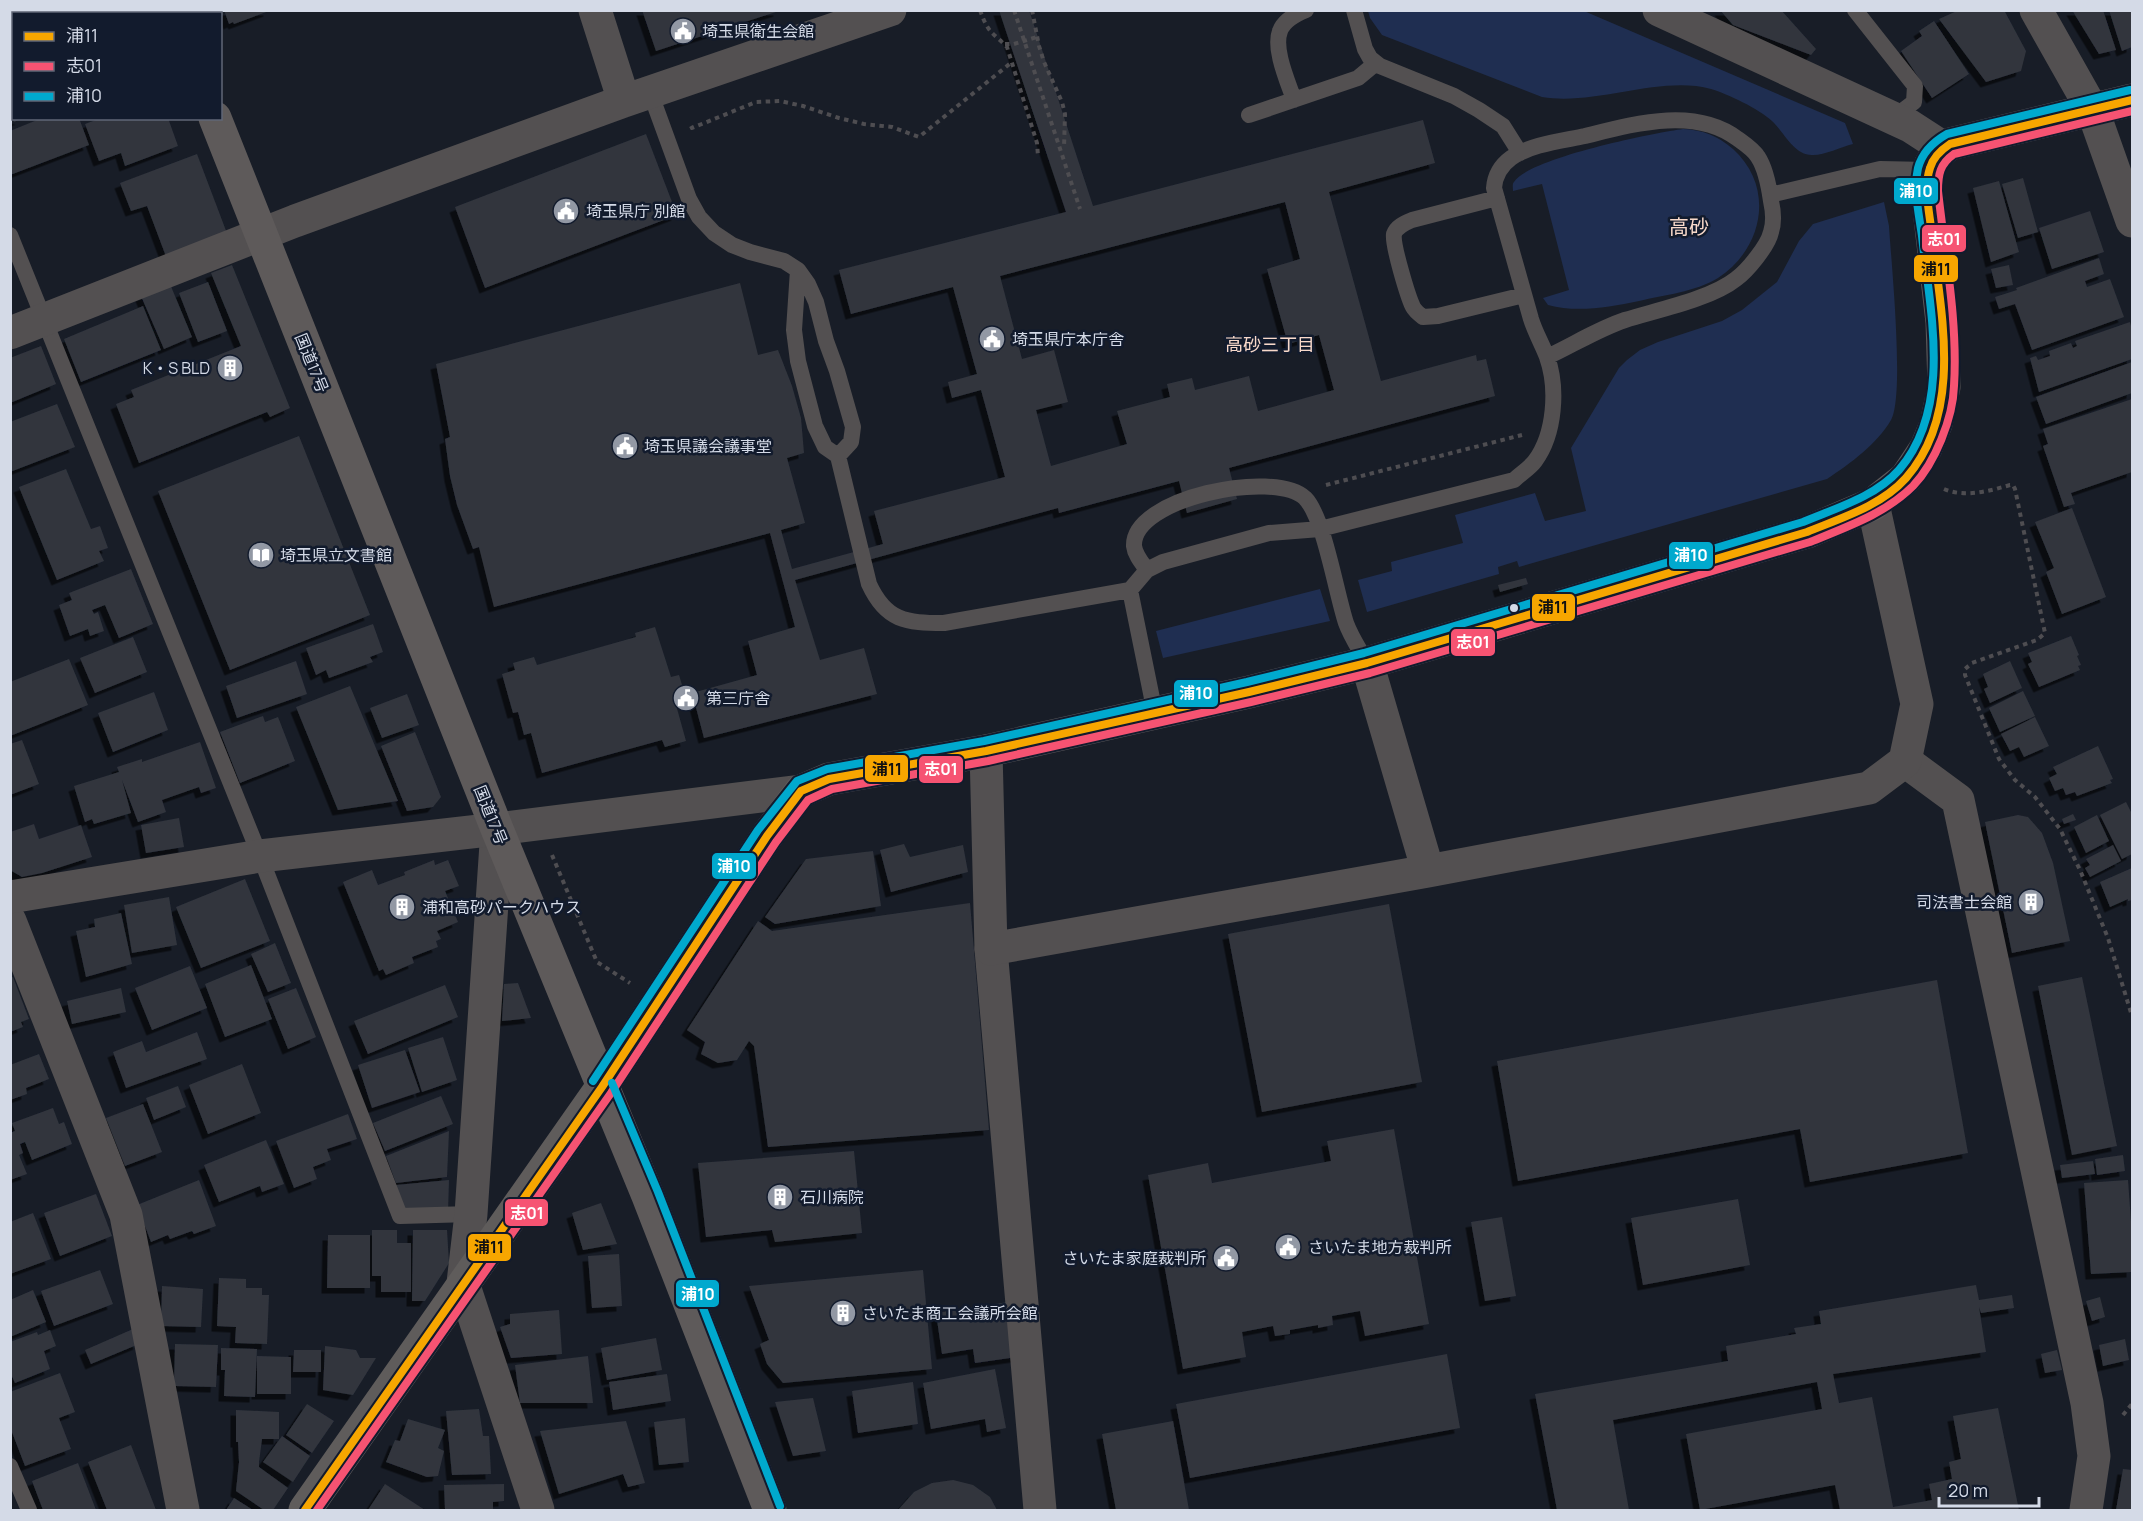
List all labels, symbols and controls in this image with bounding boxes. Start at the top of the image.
legend [12,12,222,120]
public building icon: 埼玉県衛生会館 [668,16,698,46]
place label: 埼玉県衛生会館 [702,20,814,42]
text: 浦11 [66,23,98,47]
text: 志01 [66,53,102,77]
text: 浦10 [66,83,102,107]
line badge: 浦10 [1893,177,1939,205]
text: 浦10 [1899,180,1933,202]
public building icon: 埼玉県庁 別館 [551,196,581,226]
place label: 埼玉県庁 別館 [586,200,685,222]
district label: 高砂 [1669,213,1709,240]
line badge: 志01 [1921,224,1967,253]
text: 志01 [1927,228,1961,250]
line badge: 浦11 [1913,254,1959,283]
text: 浦11 [1921,258,1951,280]
public building icon: 埼玉県庁本庁舎 [977,324,1007,354]
place label: 埼玉県庁本庁舎 [1012,328,1124,350]
street label: 国道17号 [290,330,334,396]
district label: 高砂三丁目 [1225,332,1315,356]
building icon: K・S BLD [215,353,245,383]
place label: K・S BLD [143,357,210,379]
public building icon: 埼玉県議会議事堂 [610,431,640,461]
place label: 埼玉県議会議事堂 [644,435,772,457]
library icon: 埼玉県立文書館 [246,540,276,570]
line badge: 浦10 [1668,541,1714,570]
place label: 埼玉県立文書館 [280,544,392,566]
text: 浦10 [1674,544,1708,566]
line badge: 浦11 [1531,593,1576,622]
text: 浦11 [1538,596,1568,618]
unlabelled marker [1508,602,1520,614]
line badge: 志01 [1450,628,1496,657]
text: 志01 [1456,631,1490,653]
line badge: 浦10 [1173,679,1219,708]
text: 浦10 [1179,682,1213,704]
public building icon: 第三庁舎 [671,683,701,713]
place label: 第三庁舎 [706,687,770,709]
line badge: 浦11 [864,754,909,783]
line badge: 志01 [918,755,964,784]
text: 浦11 [872,758,902,780]
text: 志01 [924,758,958,780]
street label: 国道17号 [469,782,513,848]
line badge: 浦10 [711,852,757,880]
text: 浦10 [717,855,751,877]
building icon: 司法書士会館 [2016,887,2046,917]
place label: 司法書士会館 [1916,891,2012,913]
building icon: 浦和高砂パークハウス [387,892,417,922]
place label: 浦和高砂パークハウス [422,896,581,918]
building icon: 石川病院 [765,1182,795,1212]
place label: 石川病院 [800,1186,864,1208]
line badge: 志01 [504,1198,549,1227]
text: 志01 [510,1202,544,1224]
public building icon: さいたま地方裁判所 [1273,1232,1303,1262]
line badge: 浦11 [467,1233,512,1262]
text: 浦11 [474,1236,504,1258]
place label: さいたま地方裁判所 [1308,1236,1452,1258]
public building icon: さいたま家庭裁判所 [1211,1243,1241,1273]
place label: さいたま家庭裁判所 [1062,1247,1206,1269]
line badge: 浦10 [675,1279,720,1308]
text: 浦10 [681,1283,715,1305]
building icon: さいたま商工会議所会館 [828,1298,858,1328]
place label: さいたま商工会議所会館 [862,1302,1038,1324]
scale bar [1939,1470,2040,1508]
text: 20 m [1948,1478,1988,1502]

